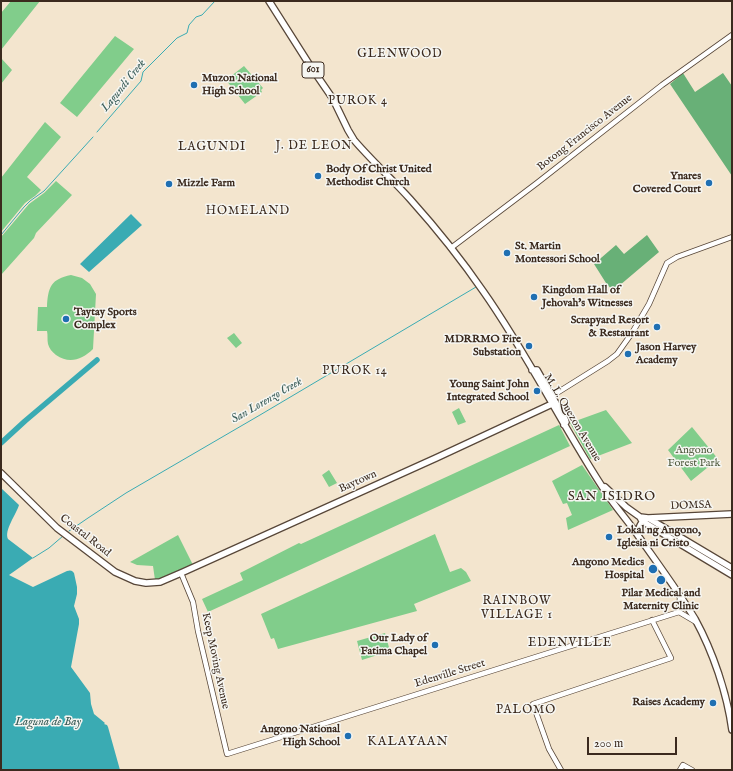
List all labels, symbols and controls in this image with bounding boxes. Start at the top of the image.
district label: GLENWOOD [357,48,443,62]
water label: Lagundi Creek [99,57,149,115]
road number: 601 [302,62,324,78]
place label: Muzon National High School [202,72,277,98]
marker: Muzon National High School [189,80,199,90]
street label: Botong Francisco Avenue [535,92,635,174]
district label: PUROK 4 [328,95,388,109]
district label: J. DE LEON [275,140,353,154]
district label: LAGUNDI [178,141,246,155]
place label: Body Of Christ United Methodist Church [326,163,432,189]
place label: Ynares Covered Court [633,170,701,196]
marker: Body Of Christ United Methodist Church [313,171,323,181]
place label: Mizzle Farm [177,177,235,191]
marker: Ynares Covered Court [704,178,714,188]
marker: Mizzle Farm [164,179,174,189]
district label: HOMELAND [206,205,290,219]
place label: St. Martin Montessori School [515,240,600,266]
marker: St. Martin Montessori School [502,248,512,258]
place label: Kingdom Hall of Jehovah's Witnesses [542,284,632,310]
marker: Kingdom Hall of Jehovah's Witnesses [529,292,539,302]
place label: Taytay Sports Complex [74,306,137,332]
marker: Taytay Sports Complex [61,314,71,324]
place label: Scrapyard Resort & Restaurant [571,314,649,340]
marker: Scrapyard Resort & Restaurant [652,322,662,332]
place label: MDRRMO Fire Substation [445,333,521,359]
marker: MDRRMO Fire Substation [524,341,534,351]
place label: Jason Harvey Academy [636,341,697,367]
marker: Jason Harvey Academy [623,349,633,359]
district label: PUROK 14 [322,365,388,379]
street label: M. L. Quezon Avenue [541,372,603,464]
water label: San Lorenzo Creek [229,375,305,427]
place label: Young Saint John Integrated School [447,378,529,404]
marker: Young Saint John Integrated School [532,386,542,396]
park label: Angono Forest Park [668,444,720,470]
street label: Baytown [337,468,379,496]
district label: SAN ISIDRO [568,489,656,505]
street label: DOMSA [670,499,712,513]
street label: Coastal Road [57,512,113,560]
place label: Lokal ng Angono, Iglesia ni Cristo [617,524,701,550]
marker: Lokal ng Angono, Iglesia ni Cristo [604,532,614,542]
place label: Angono Medics Hospital [572,556,644,582]
marker: Angono Medics Hospital [647,563,659,575]
marker: Pilar Medical and Maternity Clinic [655,574,667,586]
place label: Pilar Medical and Maternity Clinic [622,587,700,613]
district label: RAINBOW VILLAGE 1 [481,595,553,623]
street label: Keep Moving Avenue [198,612,232,710]
place label: Our Lady of Fatima Chapel [361,632,427,658]
district label: EDENVILLE [528,637,612,651]
marker: Our Lady of Fatima Chapel [430,640,440,650]
street label: Edenville Street [413,657,487,691]
place label: Raises Academy [632,696,705,710]
marker: Raises Academy [708,698,718,708]
district label: PALOMO [496,704,556,718]
water label: Laguna de Bay [15,716,81,730]
place label: Angono National High School [261,723,340,749]
scale bar [589,729,679,755]
marker: Angono National High School [343,731,353,741]
district label: KALAYAAN [367,734,449,750]
text: 200 m [594,736,623,751]

